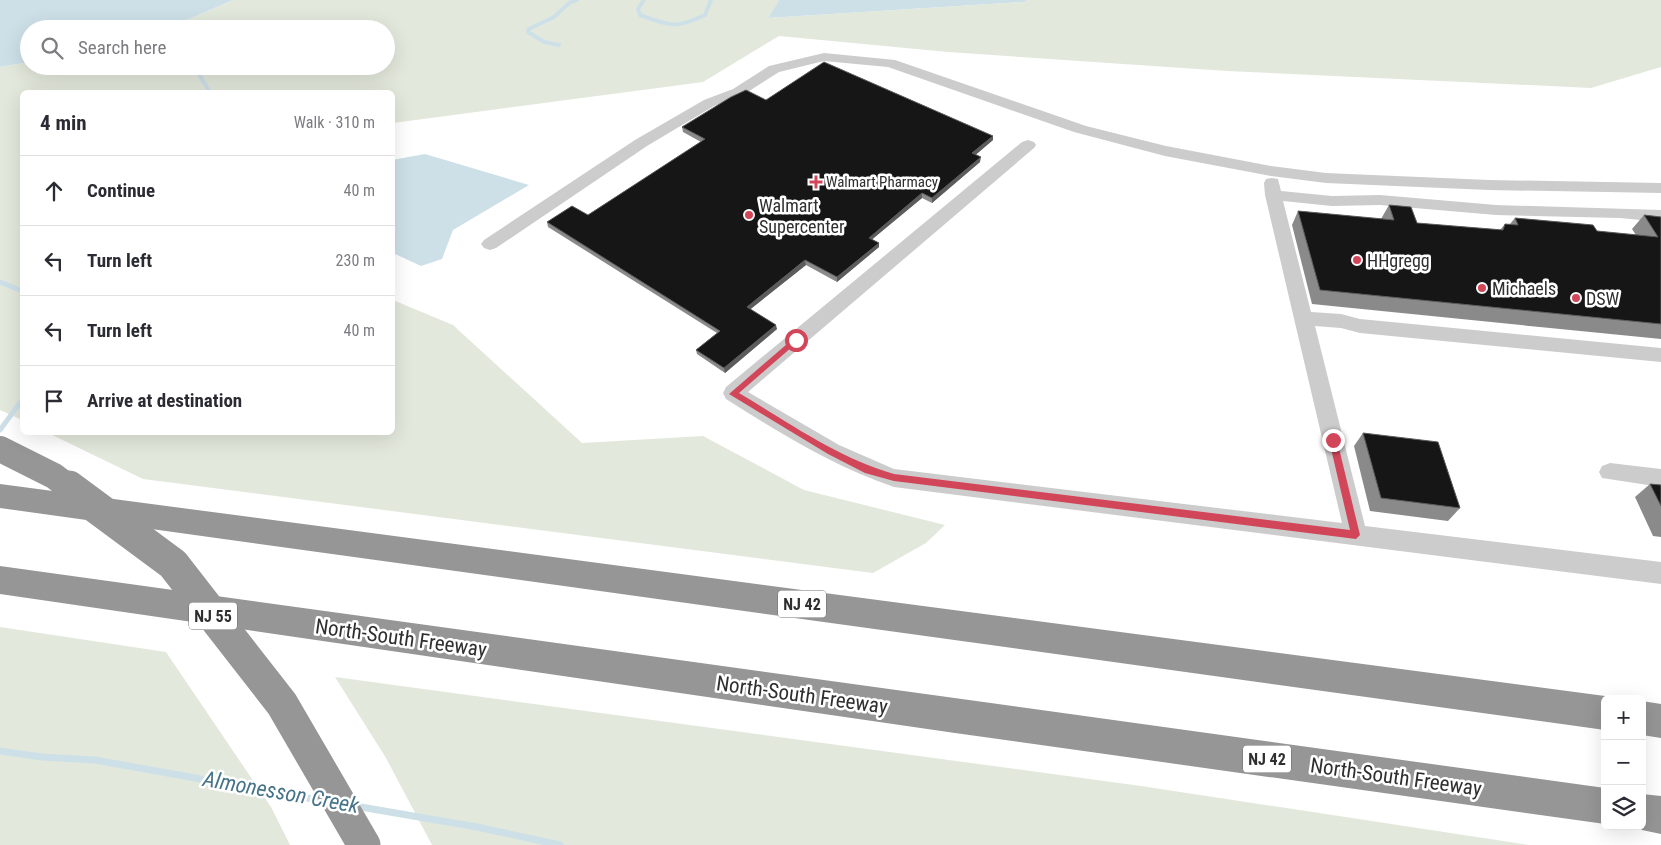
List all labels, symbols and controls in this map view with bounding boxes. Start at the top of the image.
search box [20,20,395,75]
icon: search [38,34,66,62]
text: Search here [78,36,166,59]
text: 4 min [40,111,87,135]
text: Walk · 310 m [294,113,375,132]
place label: Walmart Pharmacy [826,173,938,191]
marker: Walmart Pharmacy [810,176,822,188]
icon: ahead [40,177,68,205]
text: Continue [87,179,155,202]
text: 40 m [343,181,375,200]
place label: Walmart Supercenter [759,195,845,237]
marker: Walmart Supercenter [743,209,755,221]
icon: left [40,247,68,275]
text: Turn left [87,249,152,272]
place label: HHgregg [1367,250,1430,271]
text: 230 m [336,251,375,270]
marker: HHgregg [1351,254,1363,266]
place label: Michaels [1492,278,1556,299]
marker: Michaels [1476,282,1488,294]
place label: DSW [1586,288,1620,309]
marker: DSW [1570,292,1582,304]
icon: left [40,317,68,345]
text: Turn left [87,319,152,342]
text: 40 m [343,321,375,340]
route start [785,329,808,352]
icon: arrive [40,387,68,415]
text: Arrive at destination [87,389,242,412]
route end [1322,429,1345,452]
road number: NJ 42 [778,590,826,618]
road number: NJ 55 [189,602,237,630]
street label: North-South Freeway [314,614,488,662]
street label: North-South Freeway [715,671,889,719]
map controls [1601,695,1646,830]
button: + [1601,695,1646,740]
button: − [1601,740,1646,785]
road number: NJ 42 [1243,746,1291,772]
street label: North-South Freeway [1309,753,1483,801]
water label: Almonesson Creek [200,766,361,818]
button: layers [1601,785,1646,830]

